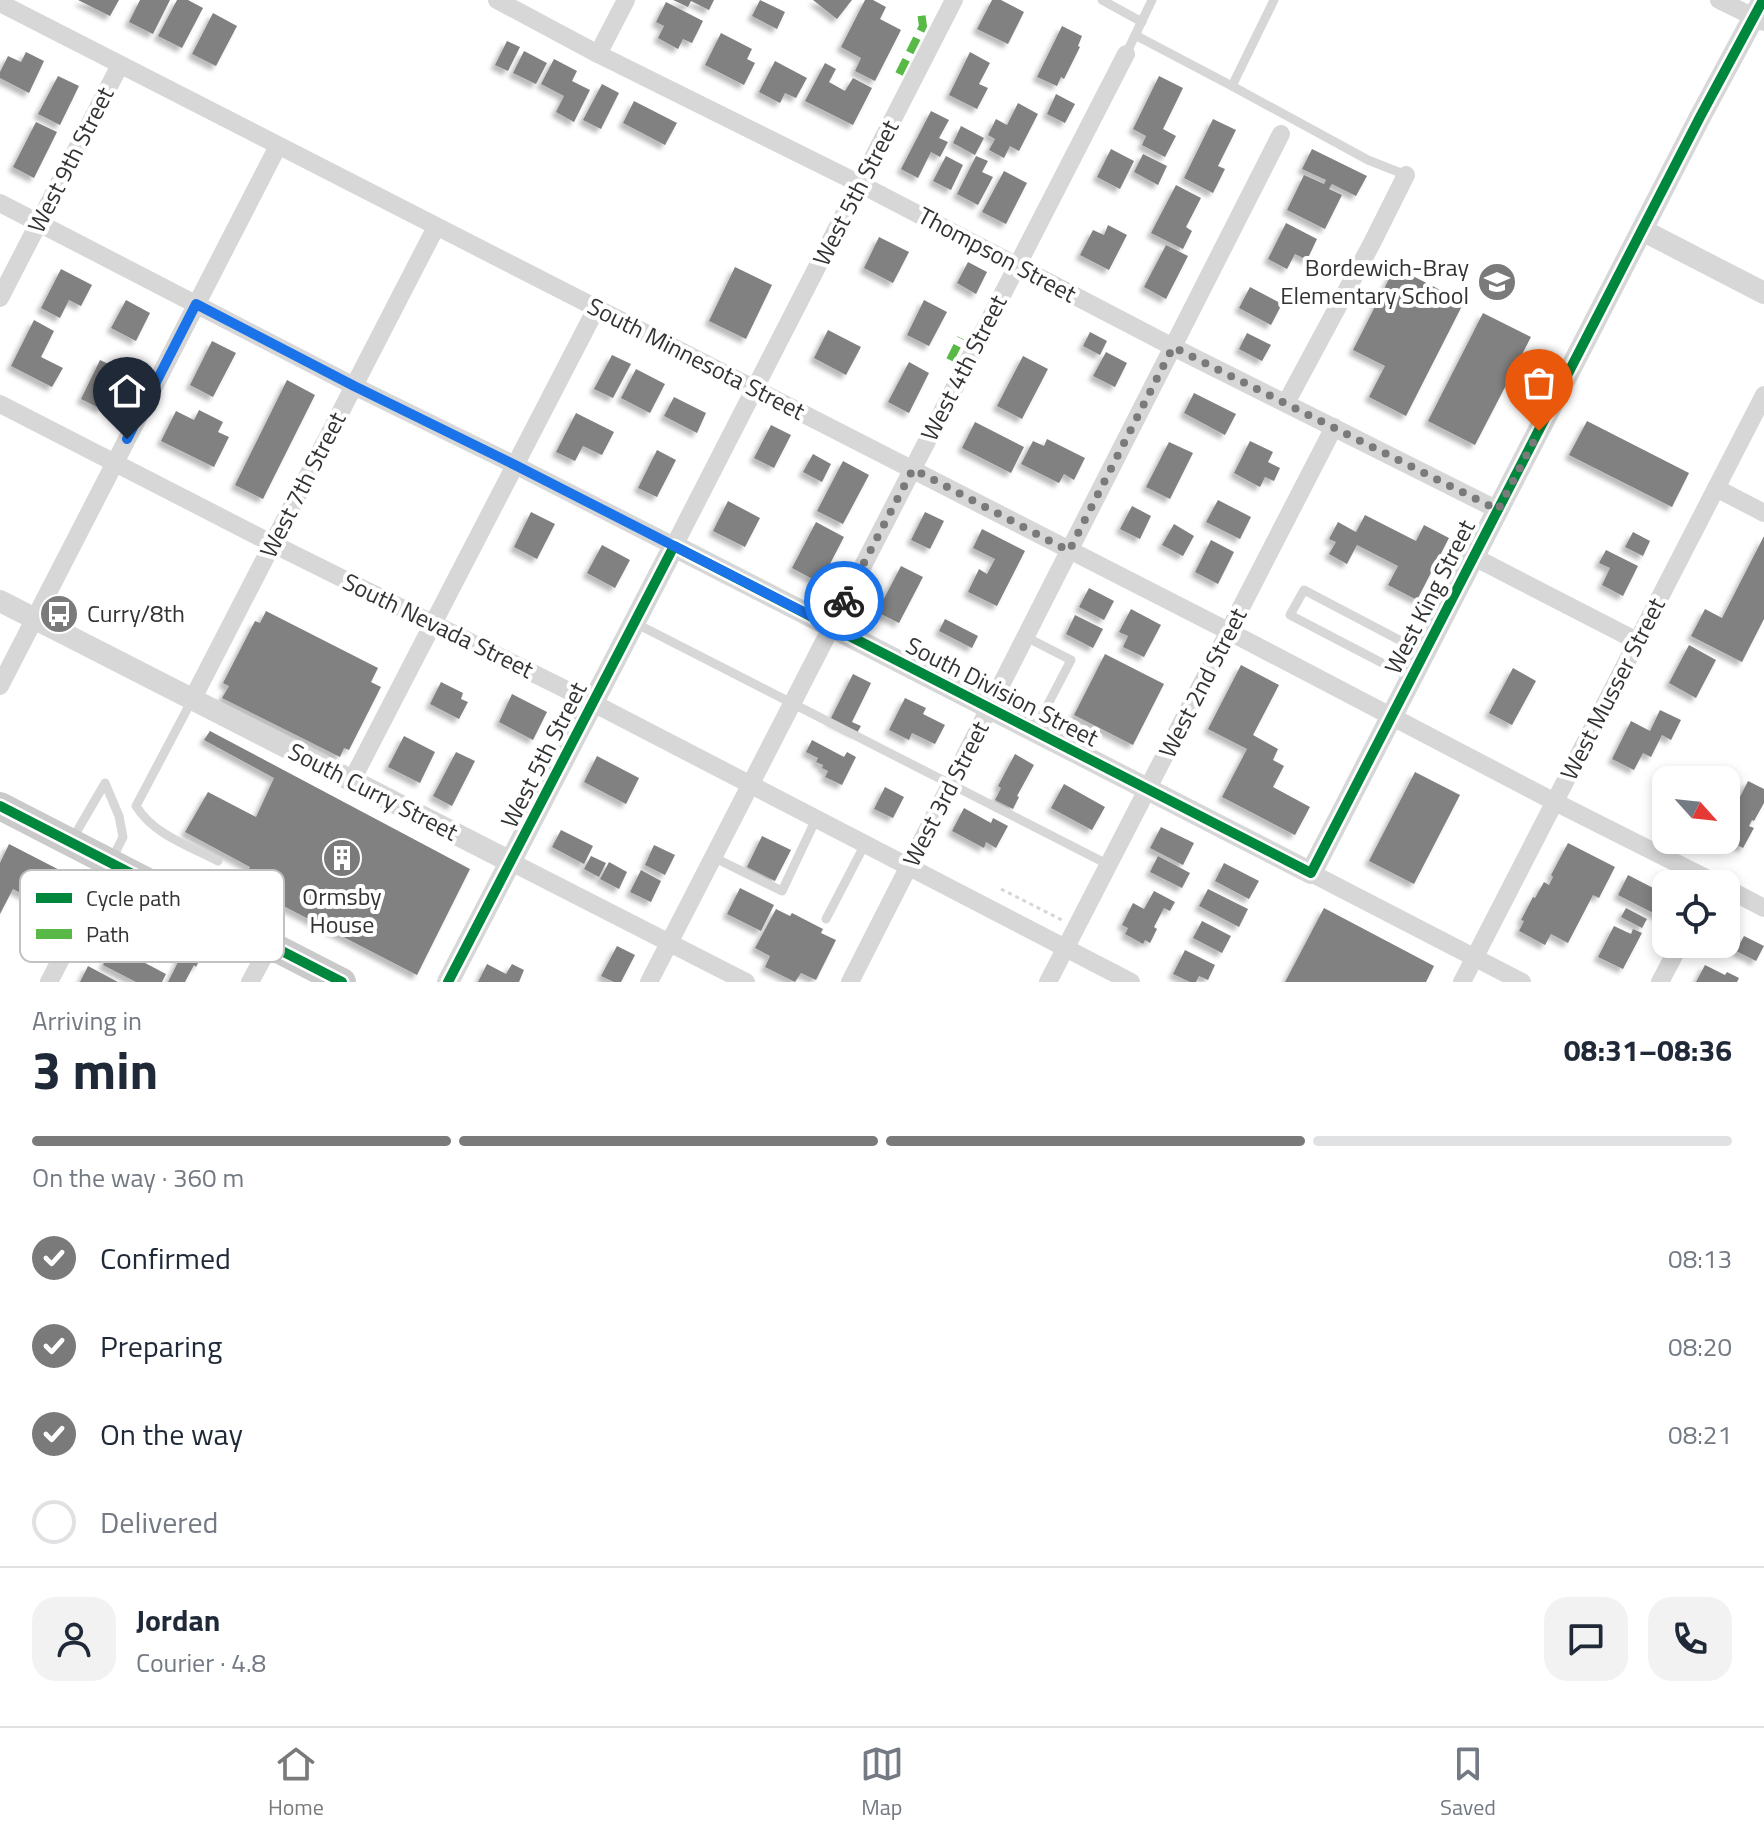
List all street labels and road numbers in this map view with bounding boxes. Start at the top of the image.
street label: West 9th Street [18,80,123,239]
street label: West 5th Street [803,113,908,272]
street label: Thompson Street [912,197,1084,311]
street label: South Minnesota Street [582,288,812,429]
street label: West 4th Street [911,288,1016,447]
street label: West 7th Street [250,405,355,564]
street label: West King Street [1375,513,1484,680]
street label: South Nevada Street [337,563,540,687]
street label: West Musser Street [1551,591,1674,786]
street label: West 2nd Street [1149,601,1256,764]
street label: South Division Street [900,627,1105,755]
street label: West 5th Street [491,675,596,834]
street label: West 3rd Street [893,714,998,873]
street label: South Curry Street [282,733,465,850]

